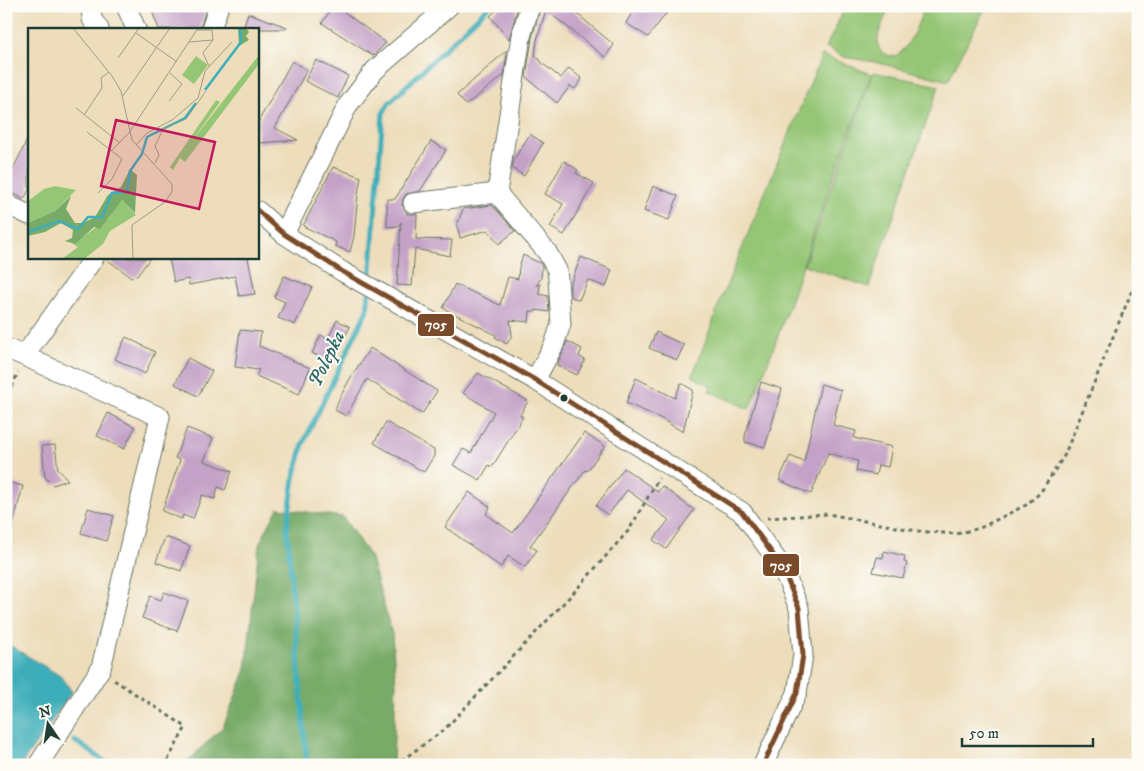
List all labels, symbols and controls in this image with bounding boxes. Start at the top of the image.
inset map [28,28,259,259]
line badge: 705 [417,313,455,337]
text: 705 [425,316,447,334]
water label: Polepka [303,327,351,391]
unlabelled marker [559,393,569,403]
line badge: 705 [762,553,800,577]
text: 705 [770,557,792,575]
north arrow [22,698,72,748]
text: N [38,702,53,722]
scale bar [962,716,1093,748]
text: 50 m [969,724,999,743]

